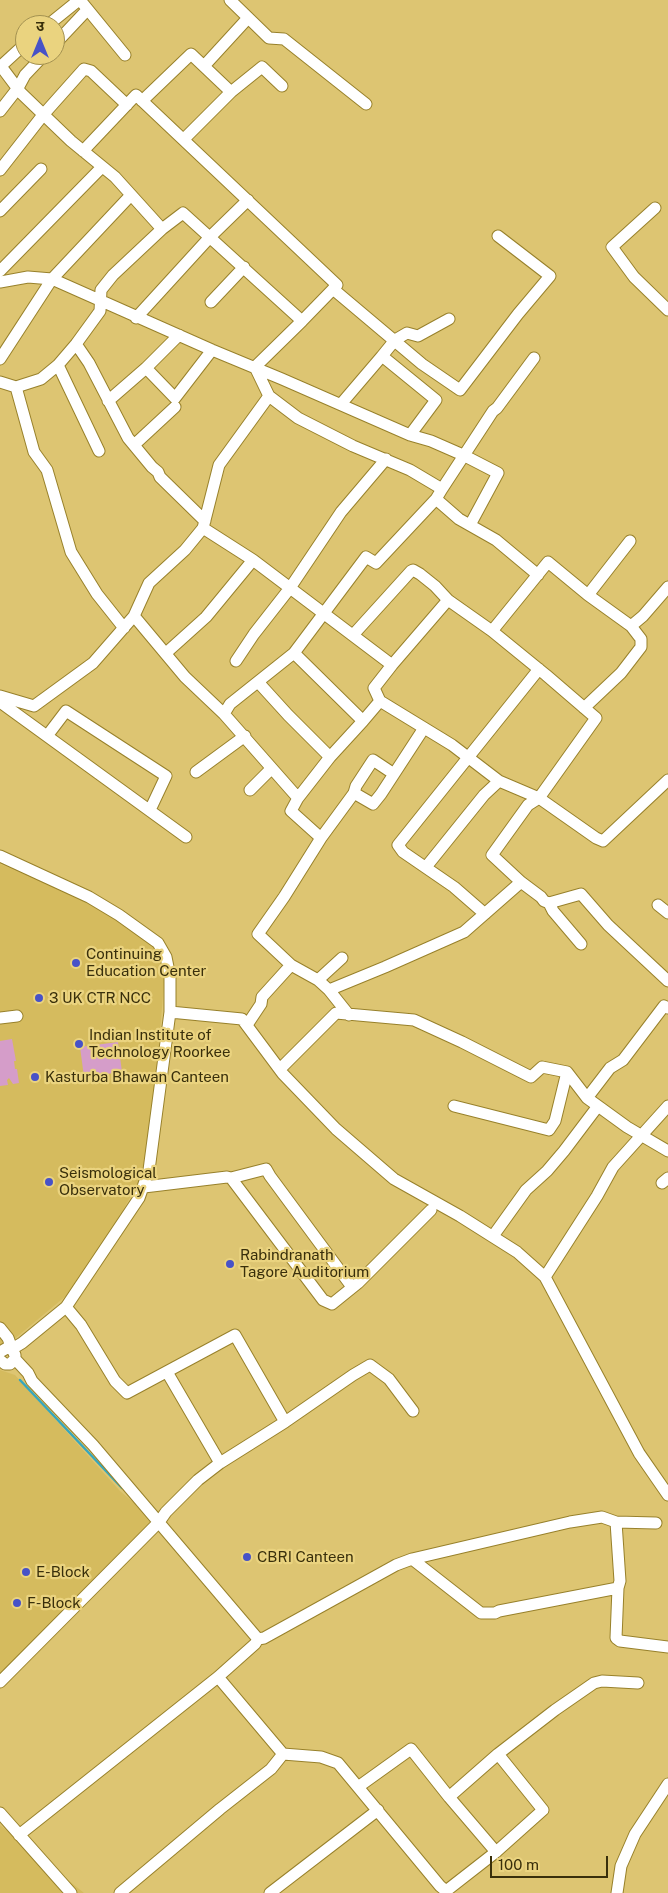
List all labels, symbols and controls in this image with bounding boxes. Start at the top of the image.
north arrow [15,15,65,65]
text: उ [36,18,44,34]
place label: Continuing Education Center [86,945,206,980]
marker: Continuing Education Center [70,957,82,969]
place label: 3 UK CTR NCC [49,989,151,1007]
marker: 3 UK CTR NCC [33,992,45,1004]
place label: Indian Institute of Technology Roorkee [89,1026,231,1061]
marker: Indian Institute of Technology Roorkee [73,1038,85,1050]
place label: Kasturba Bhawan Canteen [45,1068,229,1086]
marker: Kasturba Bhawan Canteen [29,1071,41,1083]
place label: Seismological Observatory [59,1164,157,1199]
marker: Seismological Observatory [43,1176,55,1188]
place label: Rabindranath Tagore Auditorium [240,1246,369,1281]
marker: Rabindranath Tagore Auditorium [224,1258,236,1270]
place label: CBRI Canteen [257,1548,354,1566]
marker: CBRI Canteen [241,1551,253,1563]
place label: E-Block [36,1563,90,1581]
marker: E-Block [20,1566,32,1578]
place label: F-Block [27,1594,81,1612]
marker: F-Block [11,1597,23,1609]
scale bar [493,1846,610,1878]
text: 100 m [498,1856,539,1873]

